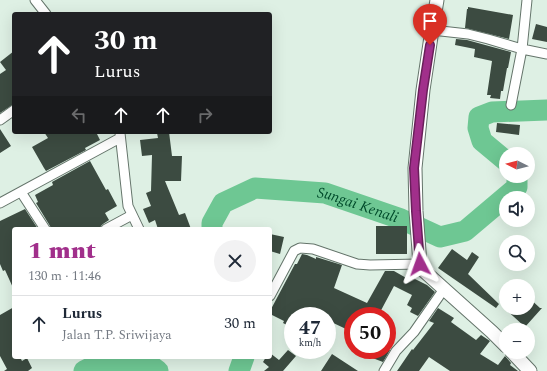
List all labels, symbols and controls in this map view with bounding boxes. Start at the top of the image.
pin [413,4,447,45]
icon: arrive [419,10,441,32]
text: 30 m [94,19,158,62]
icon: ahead [28,28,80,80]
text: Lurus [94,58,141,85]
icon: left [68,104,90,126]
icon: ahead [110,104,132,126]
icon: ahead [152,104,174,126]
icon: right [194,104,216,126]
north arrow [499,147,535,183]
map controls [499,147,535,359]
water label: Sungai Kenali [316,181,401,229]
button: sound [499,191,535,227]
text: 1 mnt [28,233,96,269]
button: search [499,235,535,271]
button: close [214,240,256,282]
position arrow [399,243,441,285]
text: 130 m · 11:46 [28,266,101,286]
button: + [499,279,535,315]
text: Lurus [62,302,102,325]
speed limit sign: 50 [344,307,396,359]
text: 30 m [224,312,256,335]
icon: ahead [28,313,50,335]
text: 47 [299,313,321,343]
button: − [499,323,535,359]
text: Jalan T.P. Sriwijaya [62,325,172,345]
text: km/h [299,335,321,351]

